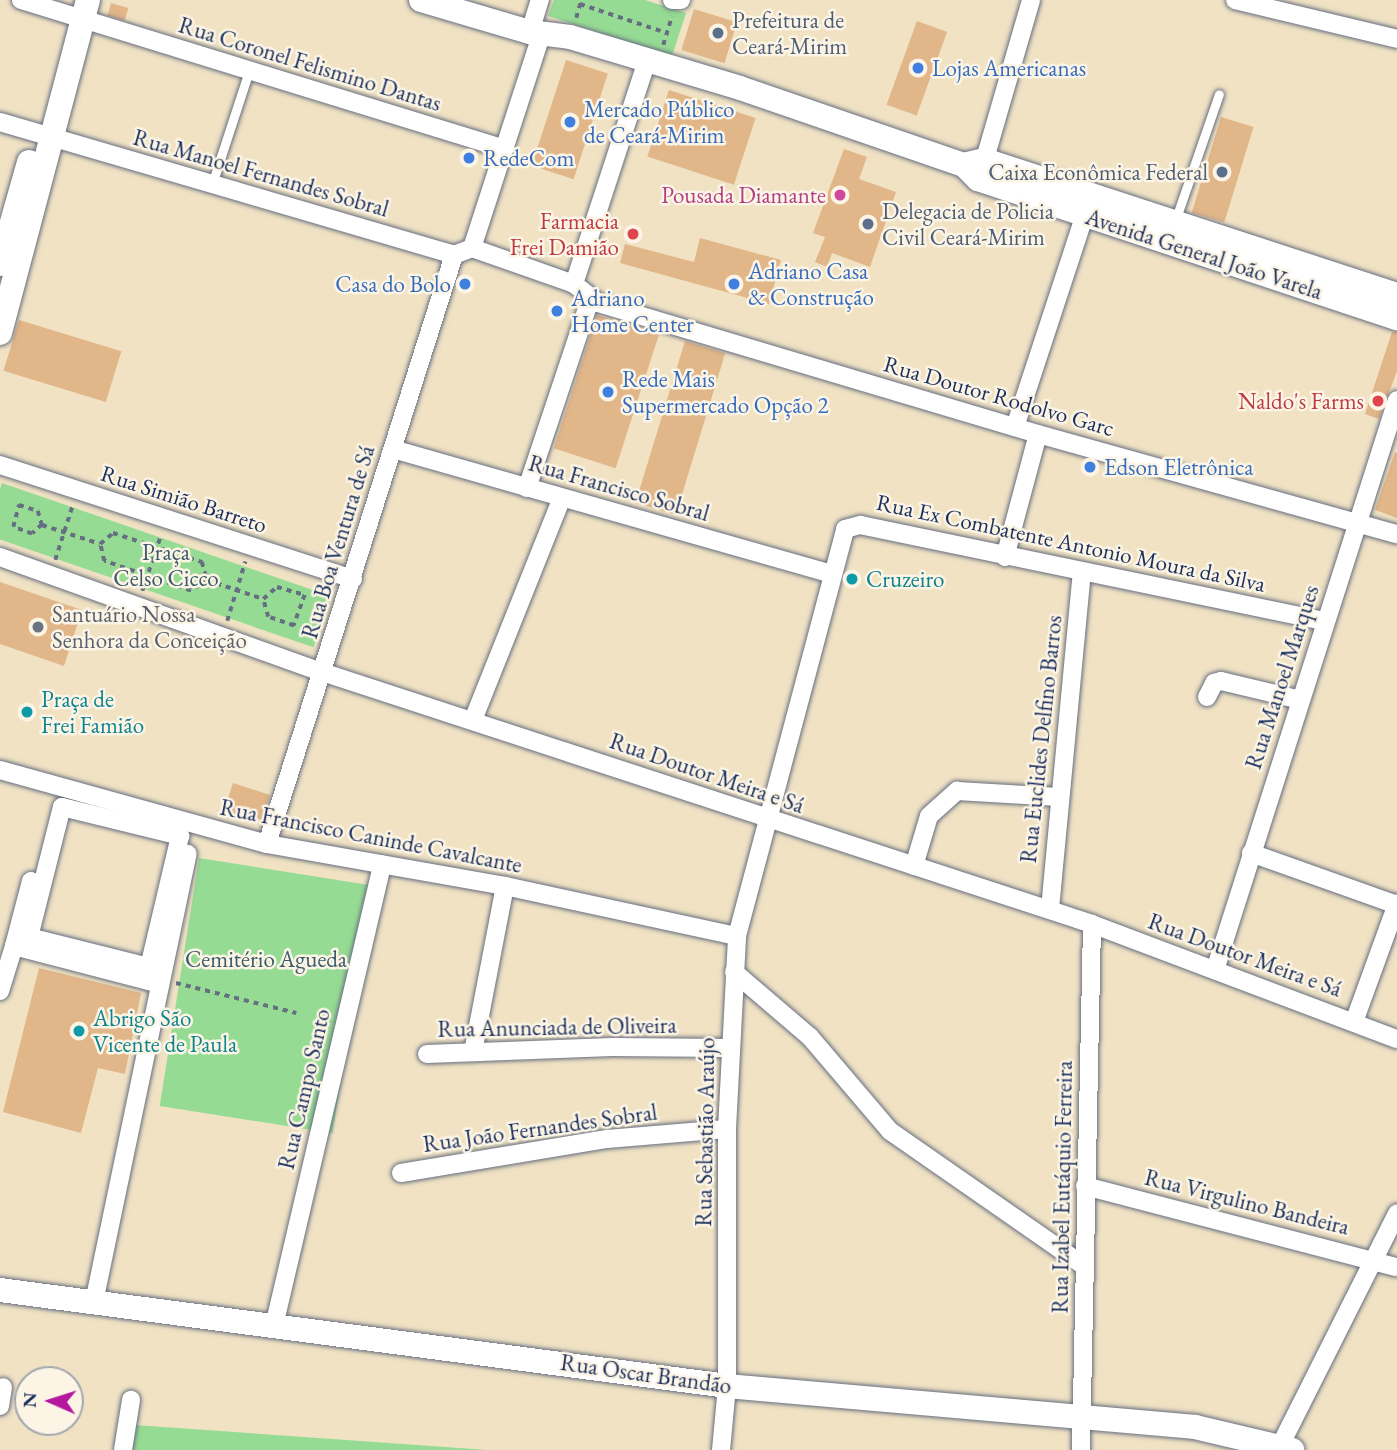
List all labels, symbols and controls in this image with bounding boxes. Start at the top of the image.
place label: Prefeitura de Ceará-Mirim [732,6,847,60]
street label: Rua Coronel Felismino Dantas [175,11,445,117]
marker: Prefeitura de Ceará-Mirim [710,25,726,41]
place label: Lojas Americanas [932,54,1086,82]
marker: Lojas Americanas [910,60,926,76]
place label: Mercado Público de Ceará-Mirim [584,95,734,149]
marker: Mercado Público de Ceará-Mirim [562,114,578,130]
street label: Rua Manoel Fernandes Sobral [130,123,392,223]
place label: RedeCom [483,144,574,172]
marker: RedeCom [461,150,477,166]
place label: Caixa Econômica Federal [988,158,1208,186]
marker: Caixa Econômica Federal [1214,164,1230,180]
place label: Pousada Diamante [661,181,826,209]
marker: Pousada Diamante [832,187,848,203]
place label: Delegacia de Policia Civil Ceará-Mirim [882,197,1054,251]
street label: Avenida General João Varela [1082,203,1326,305]
place label: Farmacia Frei Damião [510,207,619,261]
marker: Delegacia de Policia Civil Ceará-Mirim [860,216,876,232]
marker: Farmacia Frei Damião [625,226,641,242]
place label: Adriano Casa & Construção [748,257,874,311]
place label: Casa do Bolo [335,270,451,298]
marker: Casa do Bolo [457,276,473,292]
marker: Adriano Casa & Construção [726,276,742,292]
place label: Adriano Home Center [571,284,694,338]
marker: Adriano Home Center [549,303,565,319]
street label: Rua Doutor Rodolvo Garc [881,350,1117,442]
place label: Rede Mais Supermercado Opção 2 [622,365,828,419]
marker: Rede Mais Supermercado Opção 2 [600,384,616,400]
place label: Naldo's Farms [1238,387,1364,415]
marker: Naldo's Farms [1370,393,1386,409]
street label: Rua Boa Ventura de Sá [295,442,381,642]
street label: Rua Francisco Sobral [525,449,713,527]
place label: Edson Eletrônica [1104,453,1253,481]
street label: Rua Simião Barreto [97,459,271,539]
marker: Edson Eletrônica [1082,459,1098,475]
street label: Rua Ex Combatente Antonio Moura da Silva [874,488,1268,598]
park label: Praça Celso Cicco [113,538,219,592]
place label: Cruzeiro [866,565,944,593]
marker: Cruzeiro [844,571,860,587]
street label: Rua Manoel Marques [1239,581,1325,773]
place label: Santuário Nossa Senhora da Conceição [52,600,247,654]
street label: Rua Euclides Delfino Barros [1014,614,1068,864]
marker: Santuário Nossa Senhora da Conceição [30,619,46,635]
place label: Praça de Frei Famião [41,685,144,739]
marker: Praça de Frei Famião [19,704,35,720]
street label: Rua Doutor Meira e Sá [606,727,808,819]
street label: Rua Francisco Caninde Cavalcante [218,793,524,879]
street label: Rua Doutor Meira e Sá [1145,907,1345,1003]
park label: Cemitério Agueda [185,945,347,973]
place label: Abrigo São Vicente de Paula [93,1004,237,1058]
street label: Rua Campo Santo [272,1006,336,1172]
street label: Rua Anunciada de Oliveira [437,1011,677,1043]
marker: Abrigo São Vicente de Paula [71,1023,87,1039]
street label: Rua Sebastião Araújo [690,1037,720,1227]
street label: Rua Izabel Eutáquio Ferreira [1046,1060,1078,1314]
street label: Rua João Fernandes Sobral [421,1098,659,1158]
street label: Rua Virgulino Bandeira [1142,1163,1352,1241]
street label: Rua Oscar Brandão [559,1348,733,1400]
north arrow [14,1366,84,1436]
text: N [17,1392,42,1408]

